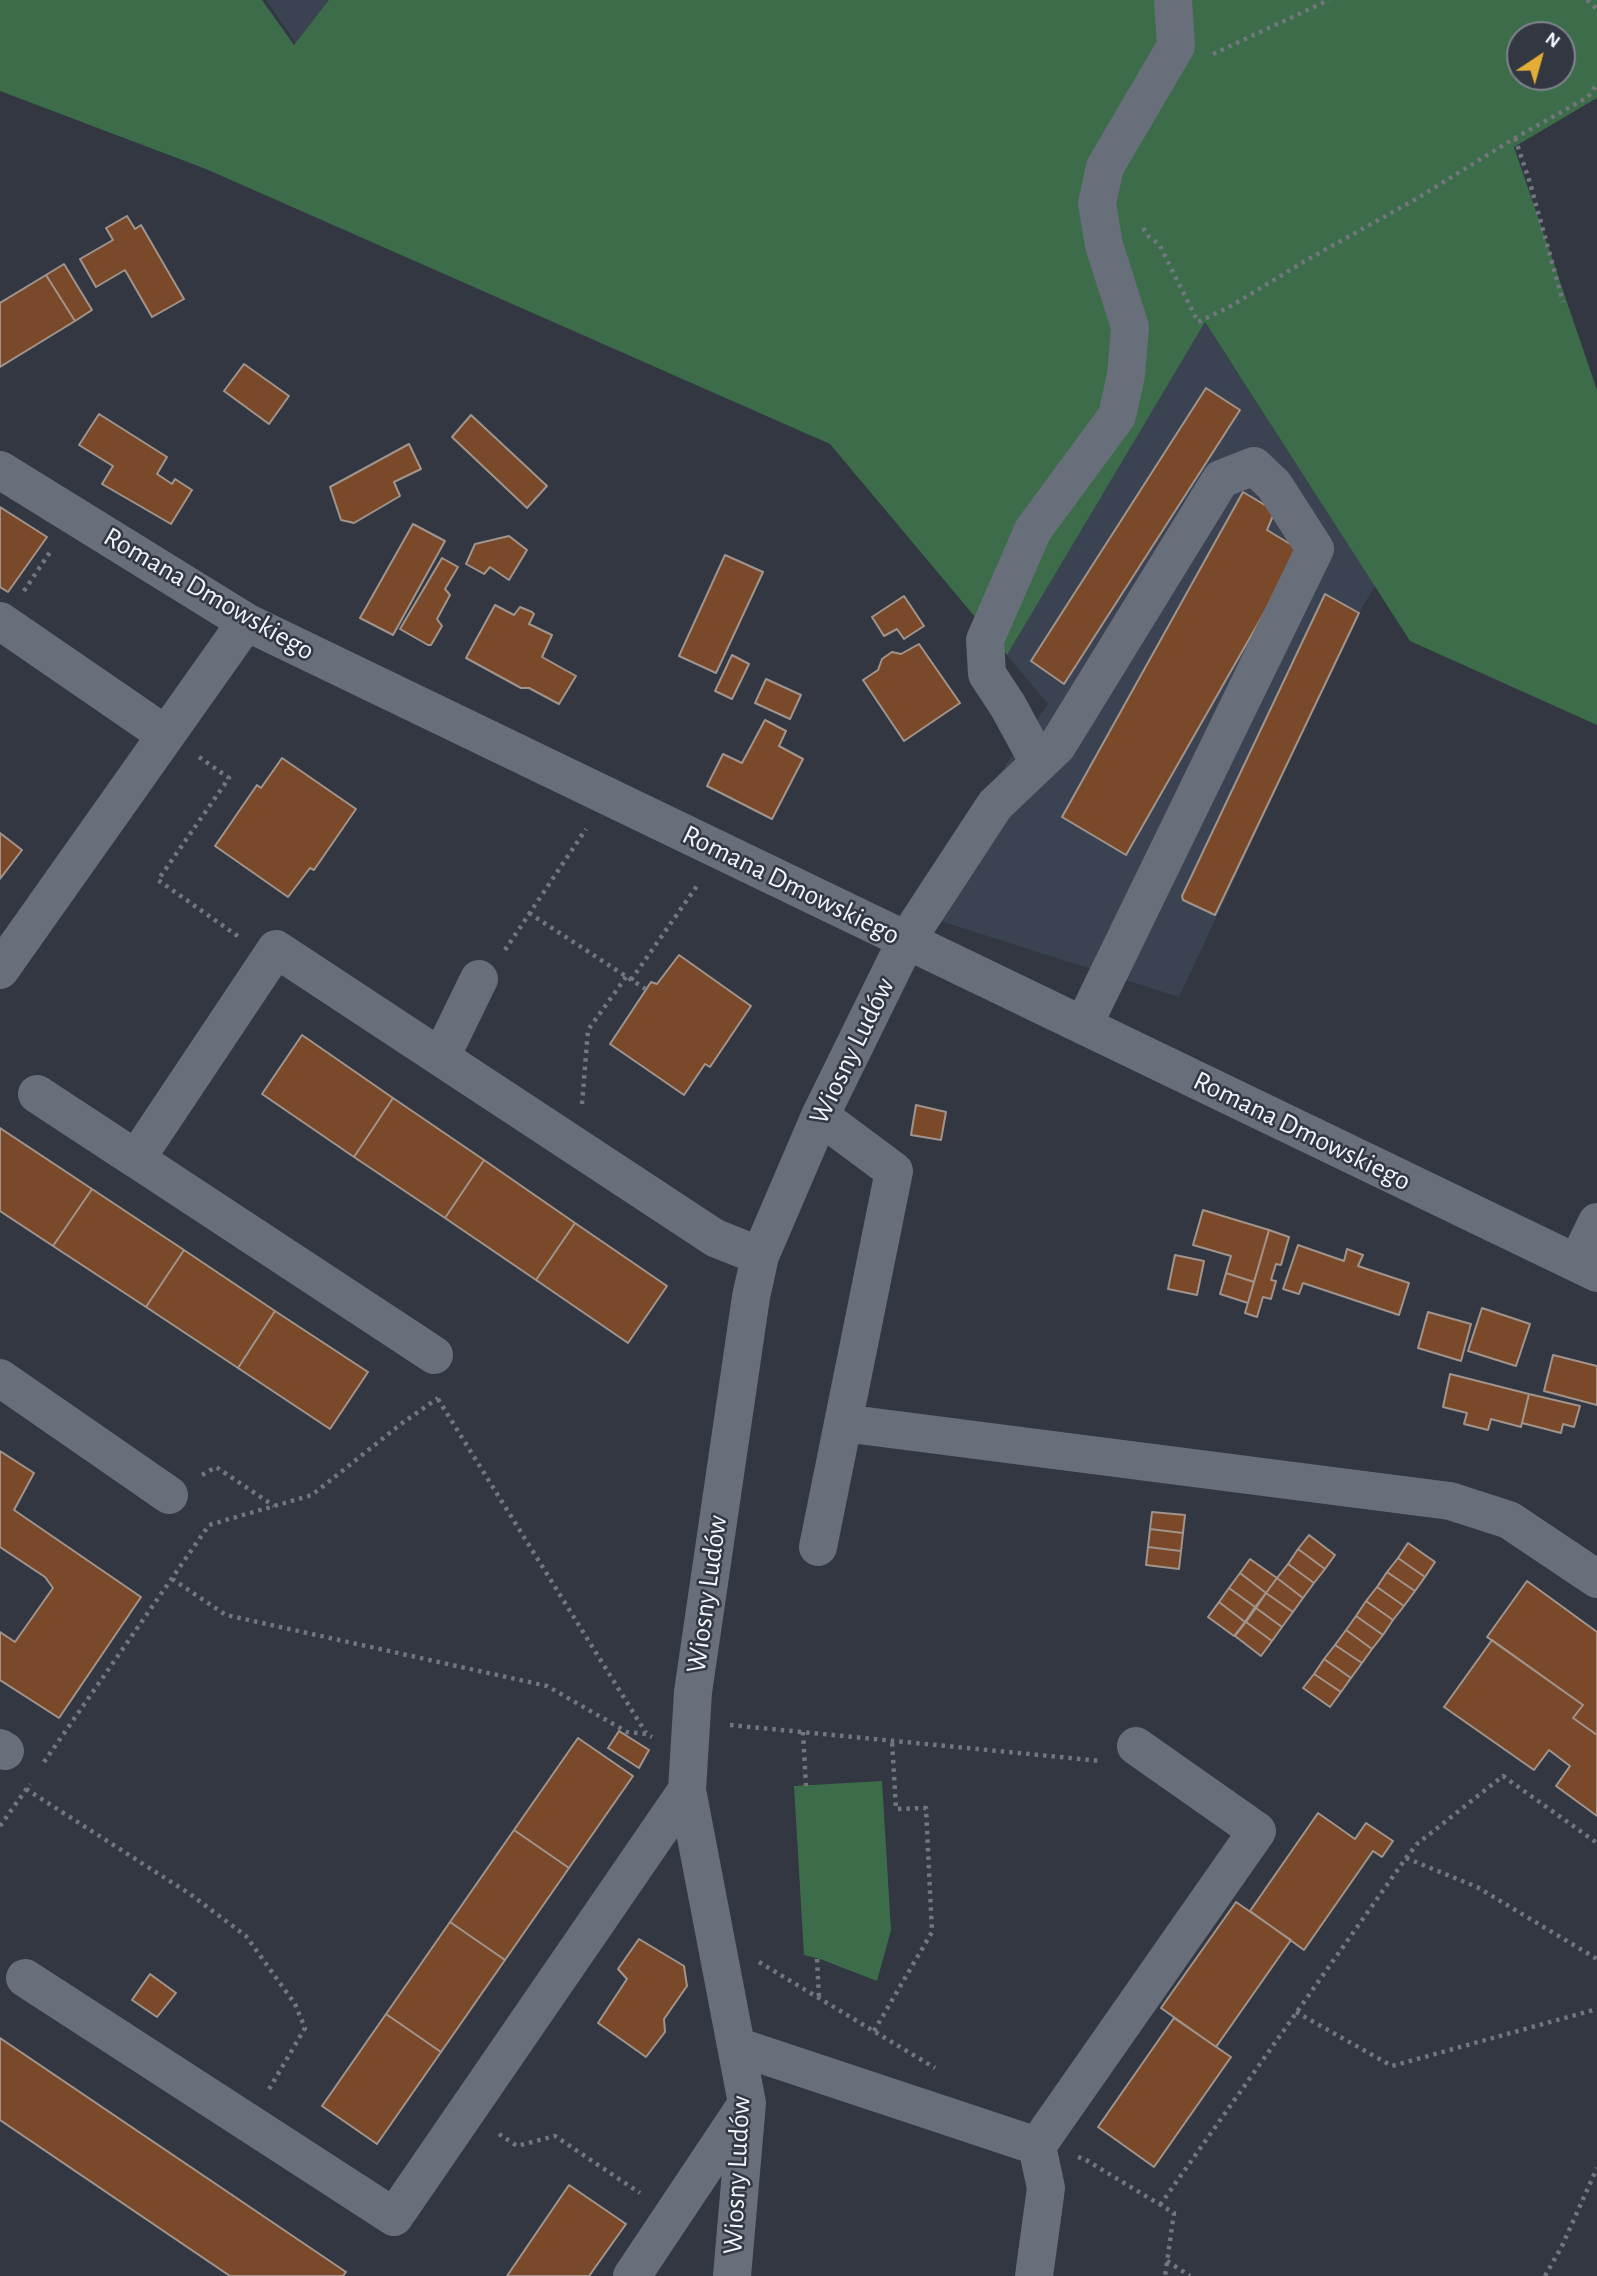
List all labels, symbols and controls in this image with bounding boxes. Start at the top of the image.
north arrow [1506,21,1576,91]
text: N [1542,29,1563,52]
street label: Romana Dmowskiego [98,520,320,668]
street label: Romana Dmowskiego [677,818,905,952]
street label: Wiosny Ludów [802,972,902,1130]
street label: Romana Dmowskiego [1188,1064,1416,1198]
street label: Wiosny Ludów [679,1513,735,1675]
street label: Wiosny Ludów [716,2095,758,2255]

